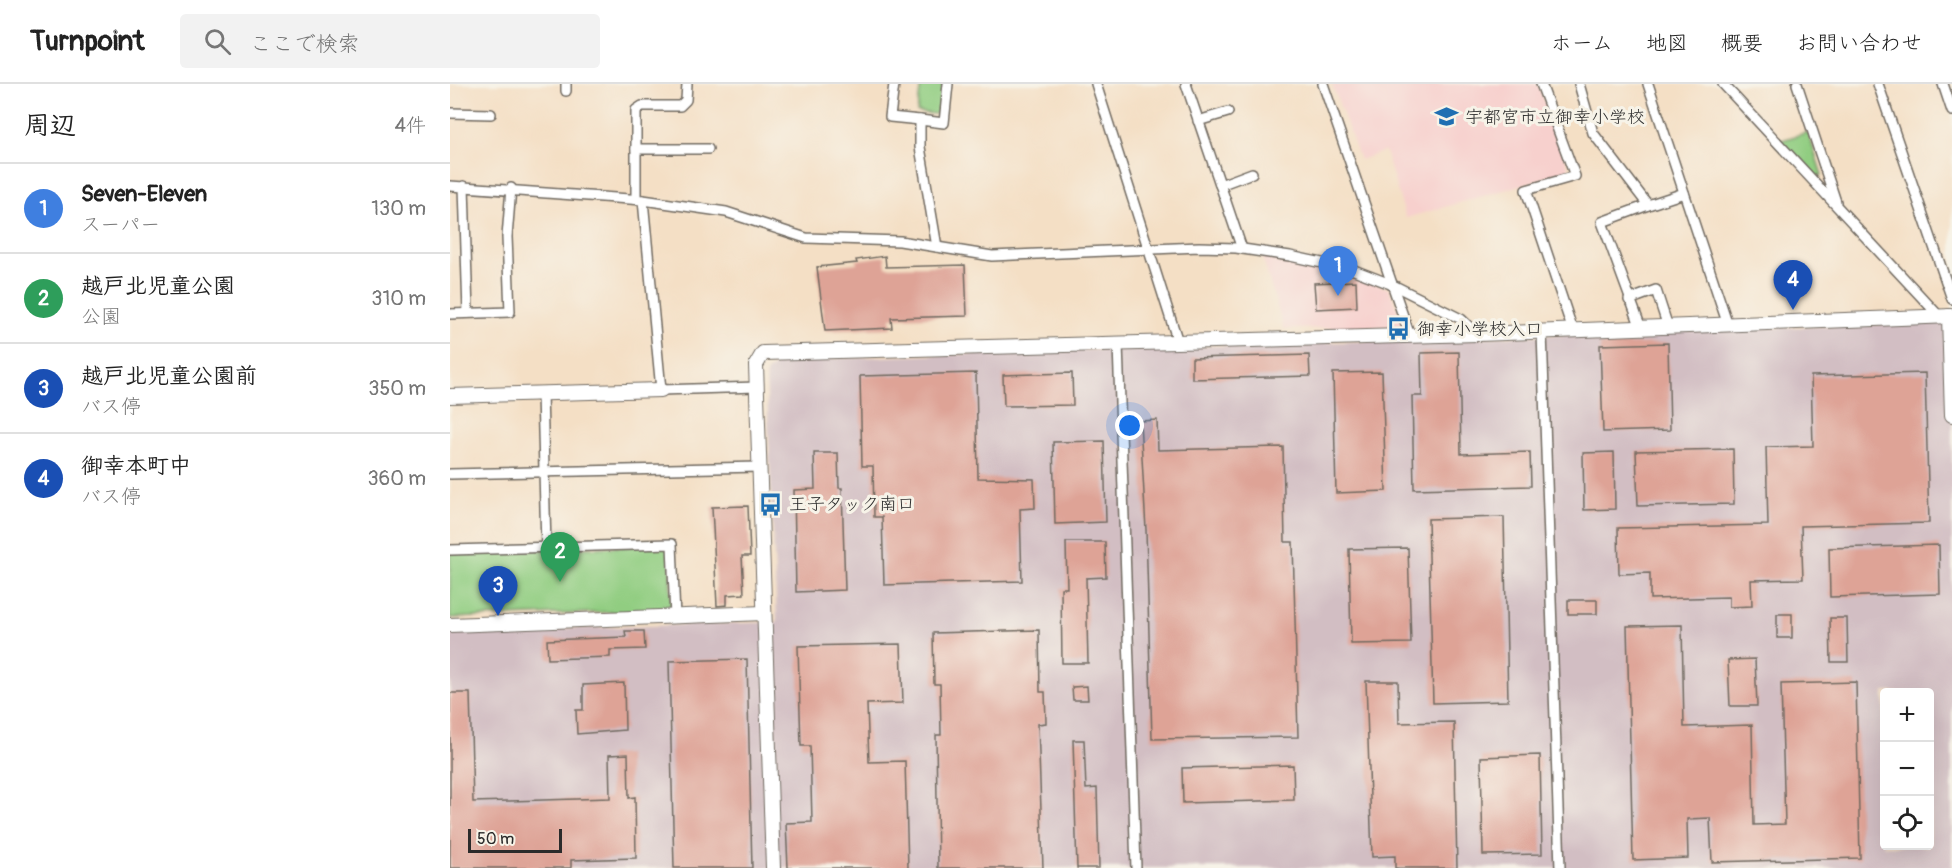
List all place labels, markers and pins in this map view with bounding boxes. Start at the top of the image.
school or university icon: 宇都宮市立御幸小学校 [1434,104,1460,130]
place label: 宇都宮市立御幸小学校 [1465,106,1645,129]
pin: 1 [1318,246,1358,296]
pin: 4 [1774,260,1812,310]
bus stop icon: 御幸小学校入口 [1386,316,1412,342]
place label: 御幸小学校入口 [1417,318,1543,341]
bus stop icon: 王子タック南口 [758,491,784,517]
place label: 王子タック南口 [789,493,915,516]
pin: 2 [540,532,580,582]
pin: 3 [478,566,518,616]

